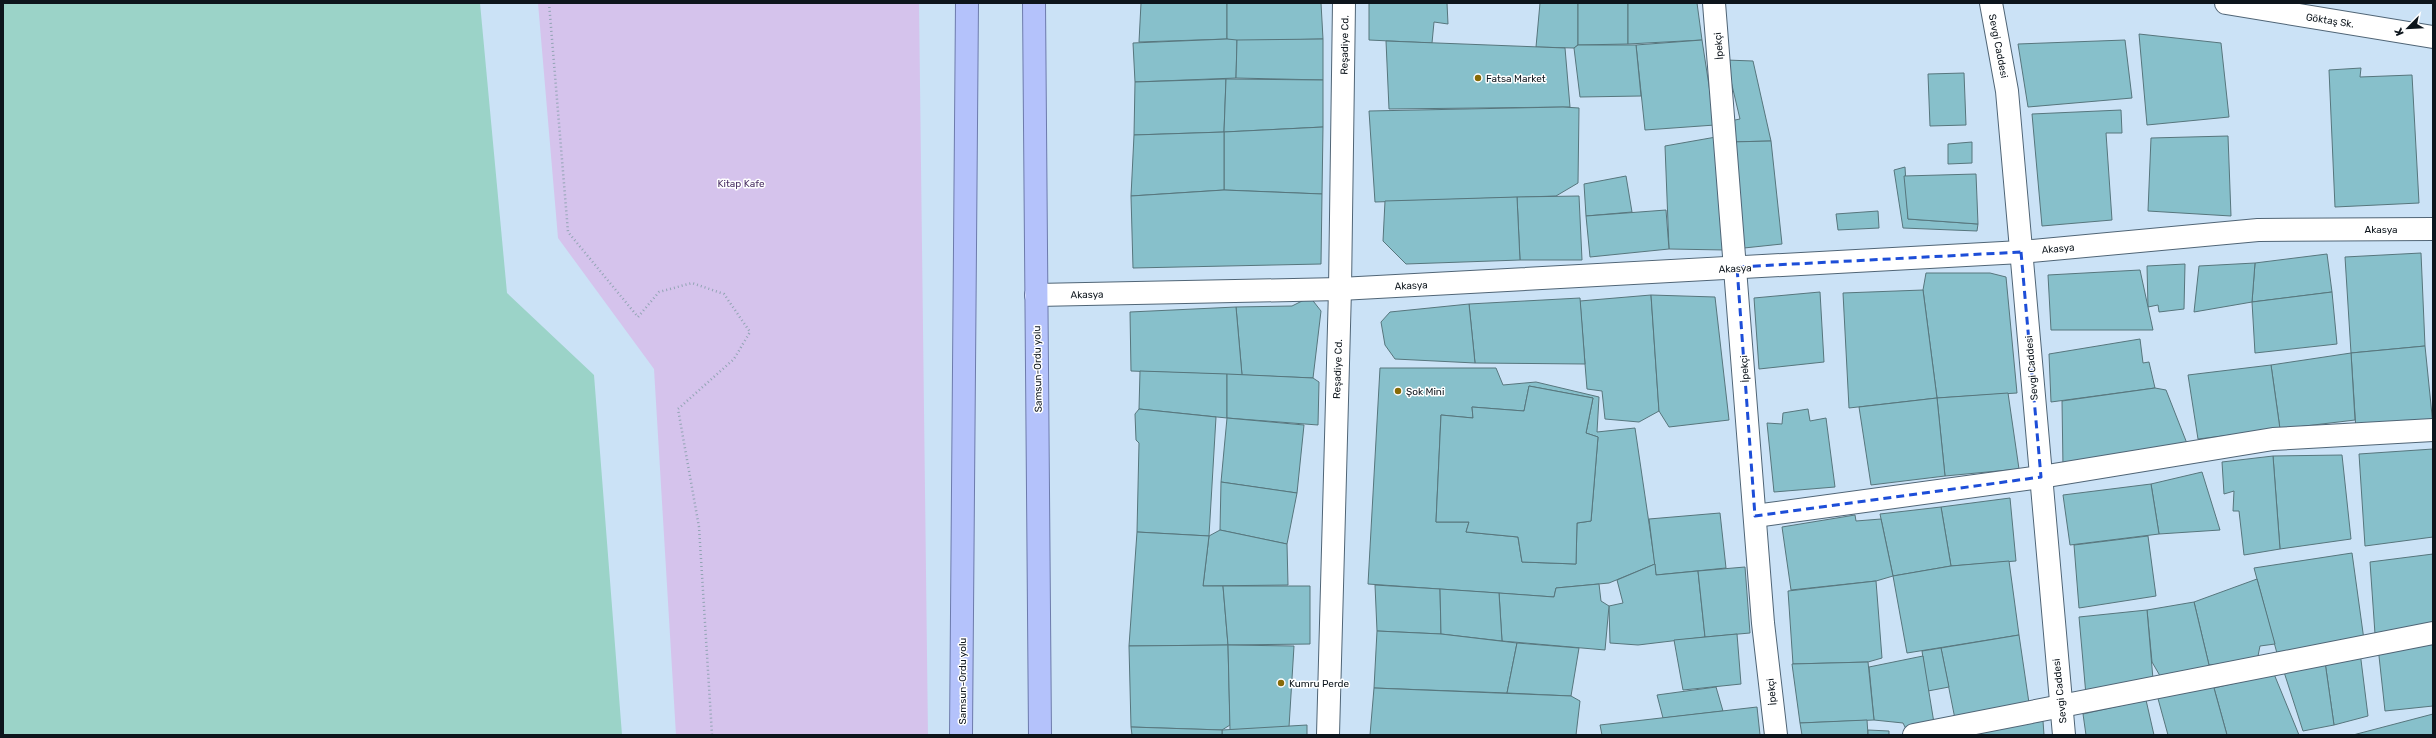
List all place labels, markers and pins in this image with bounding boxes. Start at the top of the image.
marker: Fatsa Market [1473,73,1483,83]
place label: Fatsa Market [1486,73,1546,85]
marker: Şok Mini [1393,386,1403,396]
place label: Şok Mini [1406,386,1444,398]
marker: Kumru Perde [1276,678,1286,688]
place label: Kumru Perde [1289,678,1350,690]

